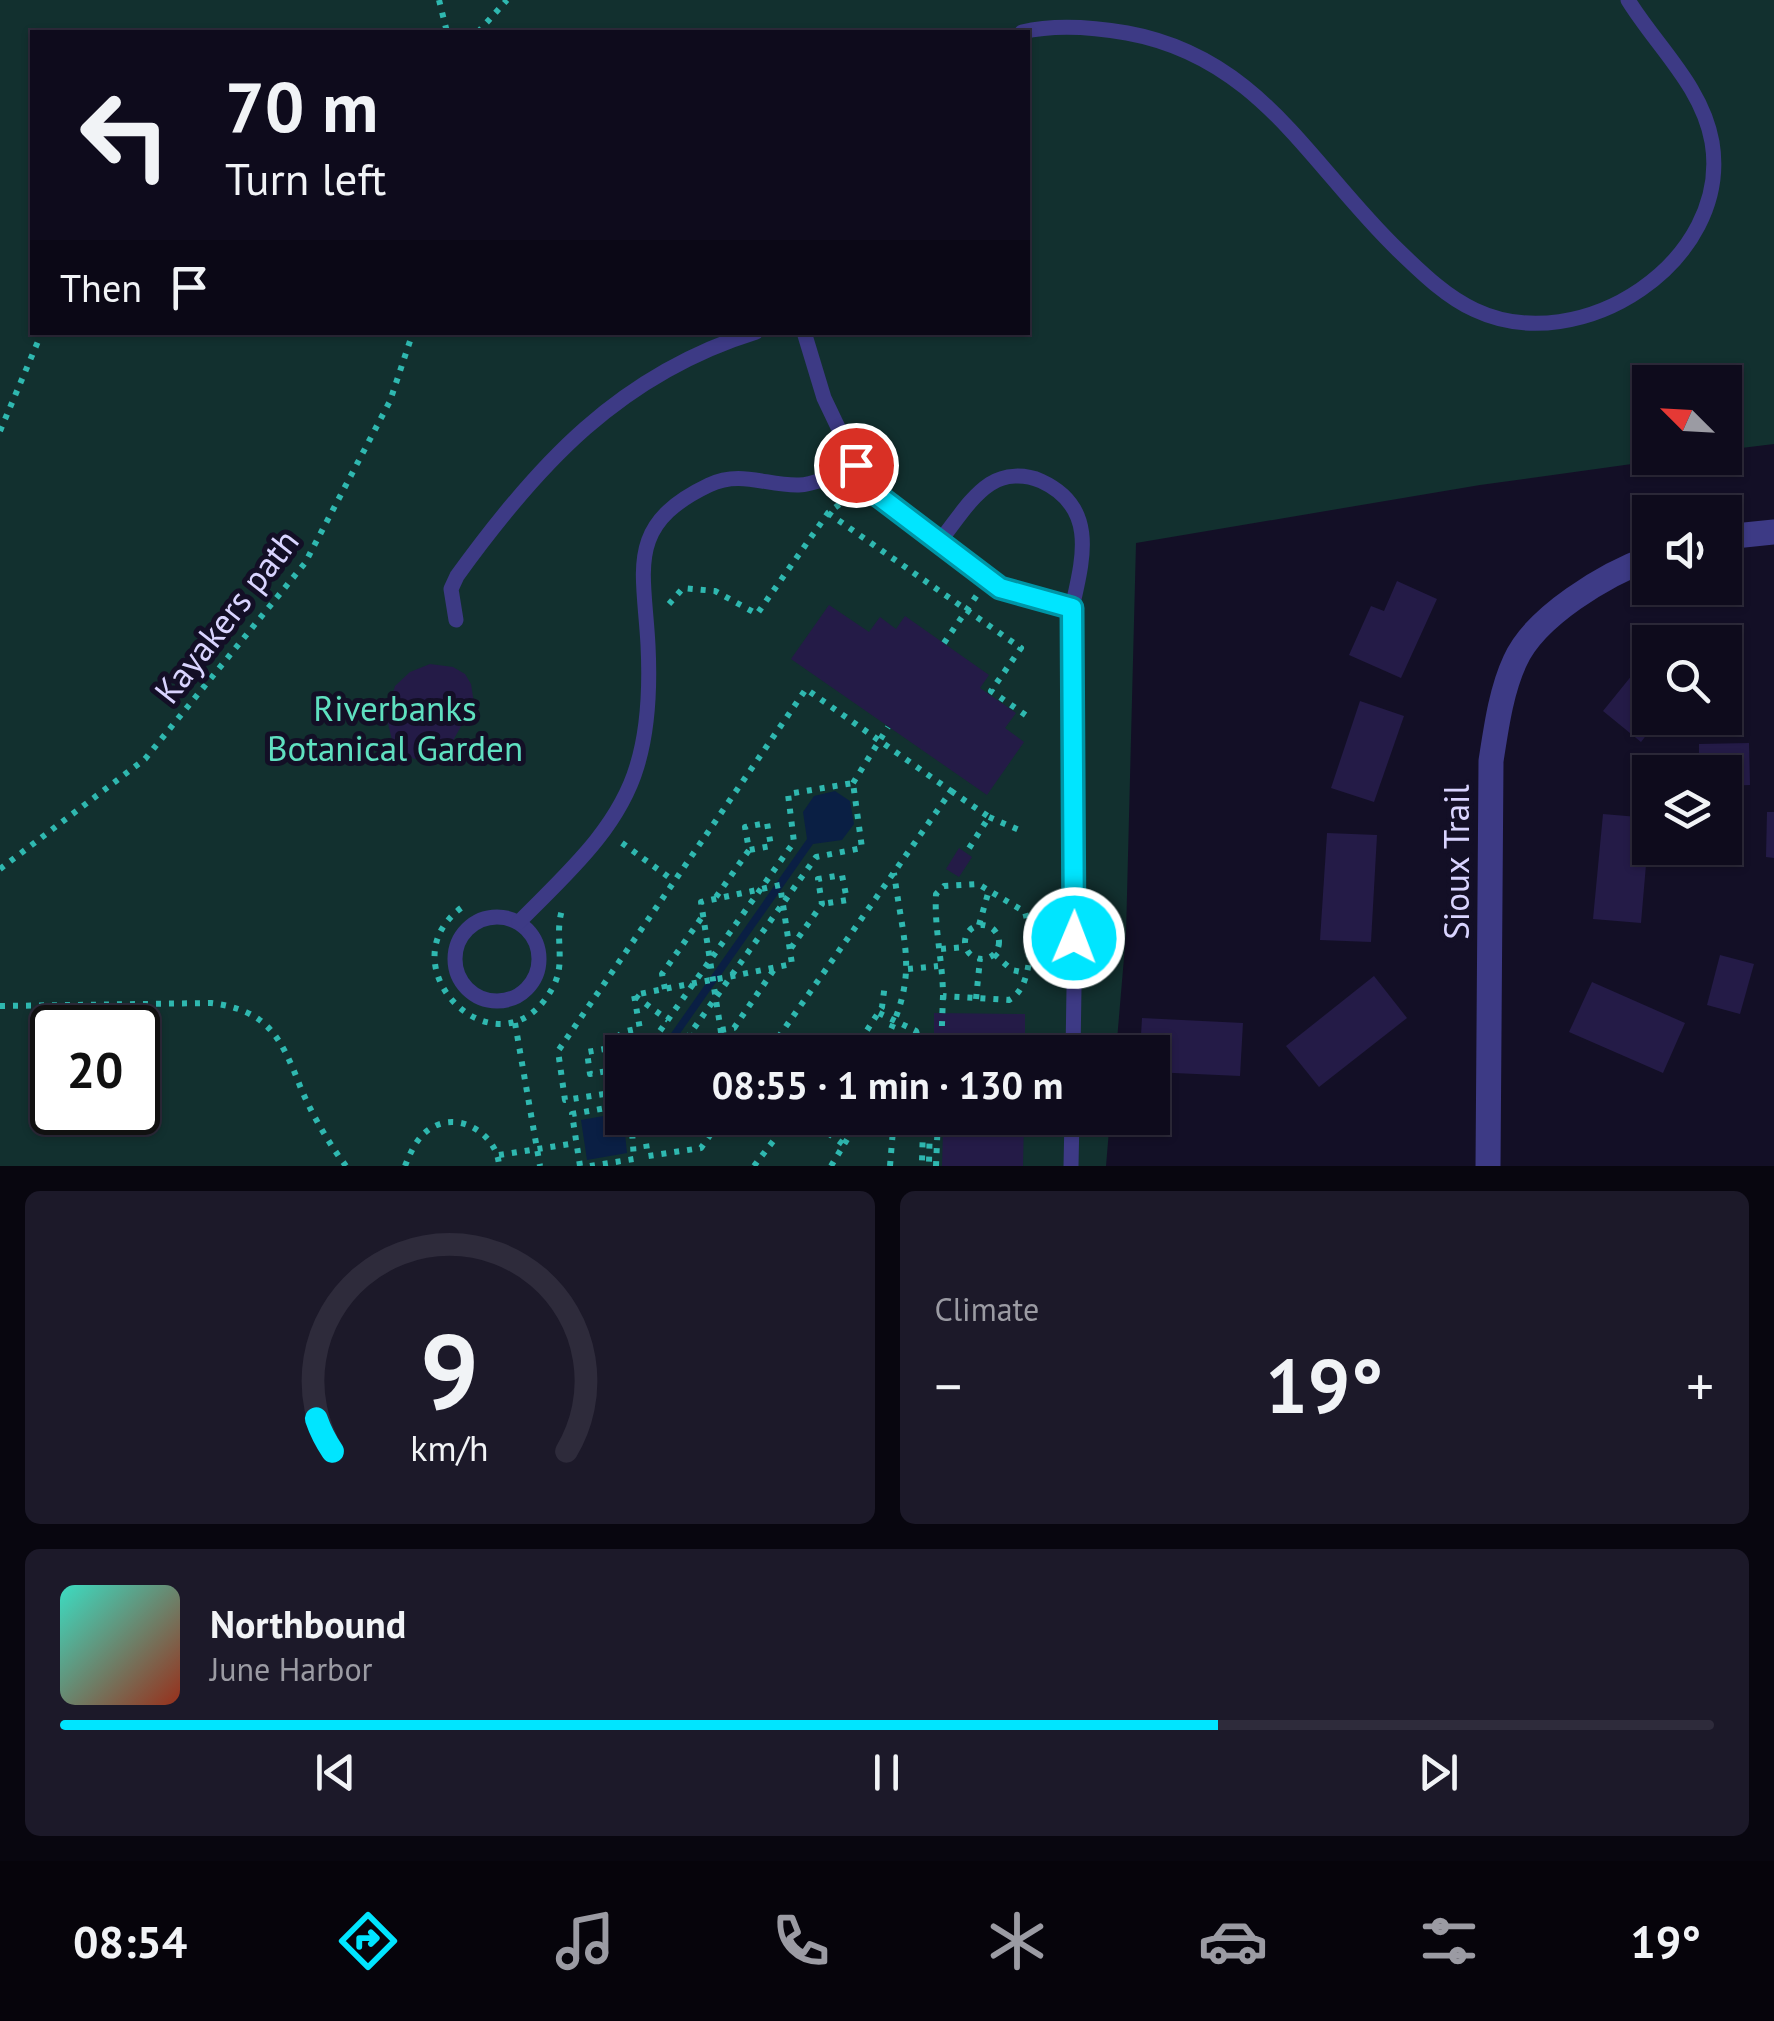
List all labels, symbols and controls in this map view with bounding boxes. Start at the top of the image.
text: 70 m [225,61,378,151]
icon: left [60,70,190,200]
text: Turn left [225,149,386,207]
icon: arrive [162,260,217,315]
text: Then [60,263,142,312]
north arrow [1632,365,1742,475]
map controls [1632,365,1742,865]
pin [814,423,899,508]
icon: arrive [829,438,884,493]
button: sound [1632,495,1742,605]
street label: Kayakers path [144,520,308,712]
button: search [1632,625,1742,735]
park label: Riverbanks Botanical Garden [267,685,523,771]
button: layers [1632,755,1742,865]
street label: Sioux Trail [1433,784,1479,940]
position arrow [1022,886,1126,990]
speed limit sign: 20 [30,1005,160,1135]
text: 08:55 · 1 min · 130 m [712,1060,1063,1109]
text: Climate [935,1288,1039,1330]
text: 9 [420,1303,479,1438]
text: 19° [1265,1337,1383,1434]
text: − [935,1350,962,1421]
text: + [1686,1350,1714,1421]
text: km/h [411,1425,489,1471]
text: Northbound [210,1599,406,1648]
text: June Harbor [210,1648,372,1690]
icon: previous [308,1745,363,1800]
icon: pause [859,1745,914,1800]
icon: next [1411,1745,1466,1800]
icon: directions [333,1906,403,1976]
icon: music [550,1906,620,1976]
icon: phone [766,1906,836,1976]
icon: climate [982,1906,1052,1976]
icon: car [1198,1906,1268,1976]
icon: filters [1414,1906,1484,1976]
text: 08:54 [73,1912,187,1970]
text: 19° [1630,1912,1701,1970]

